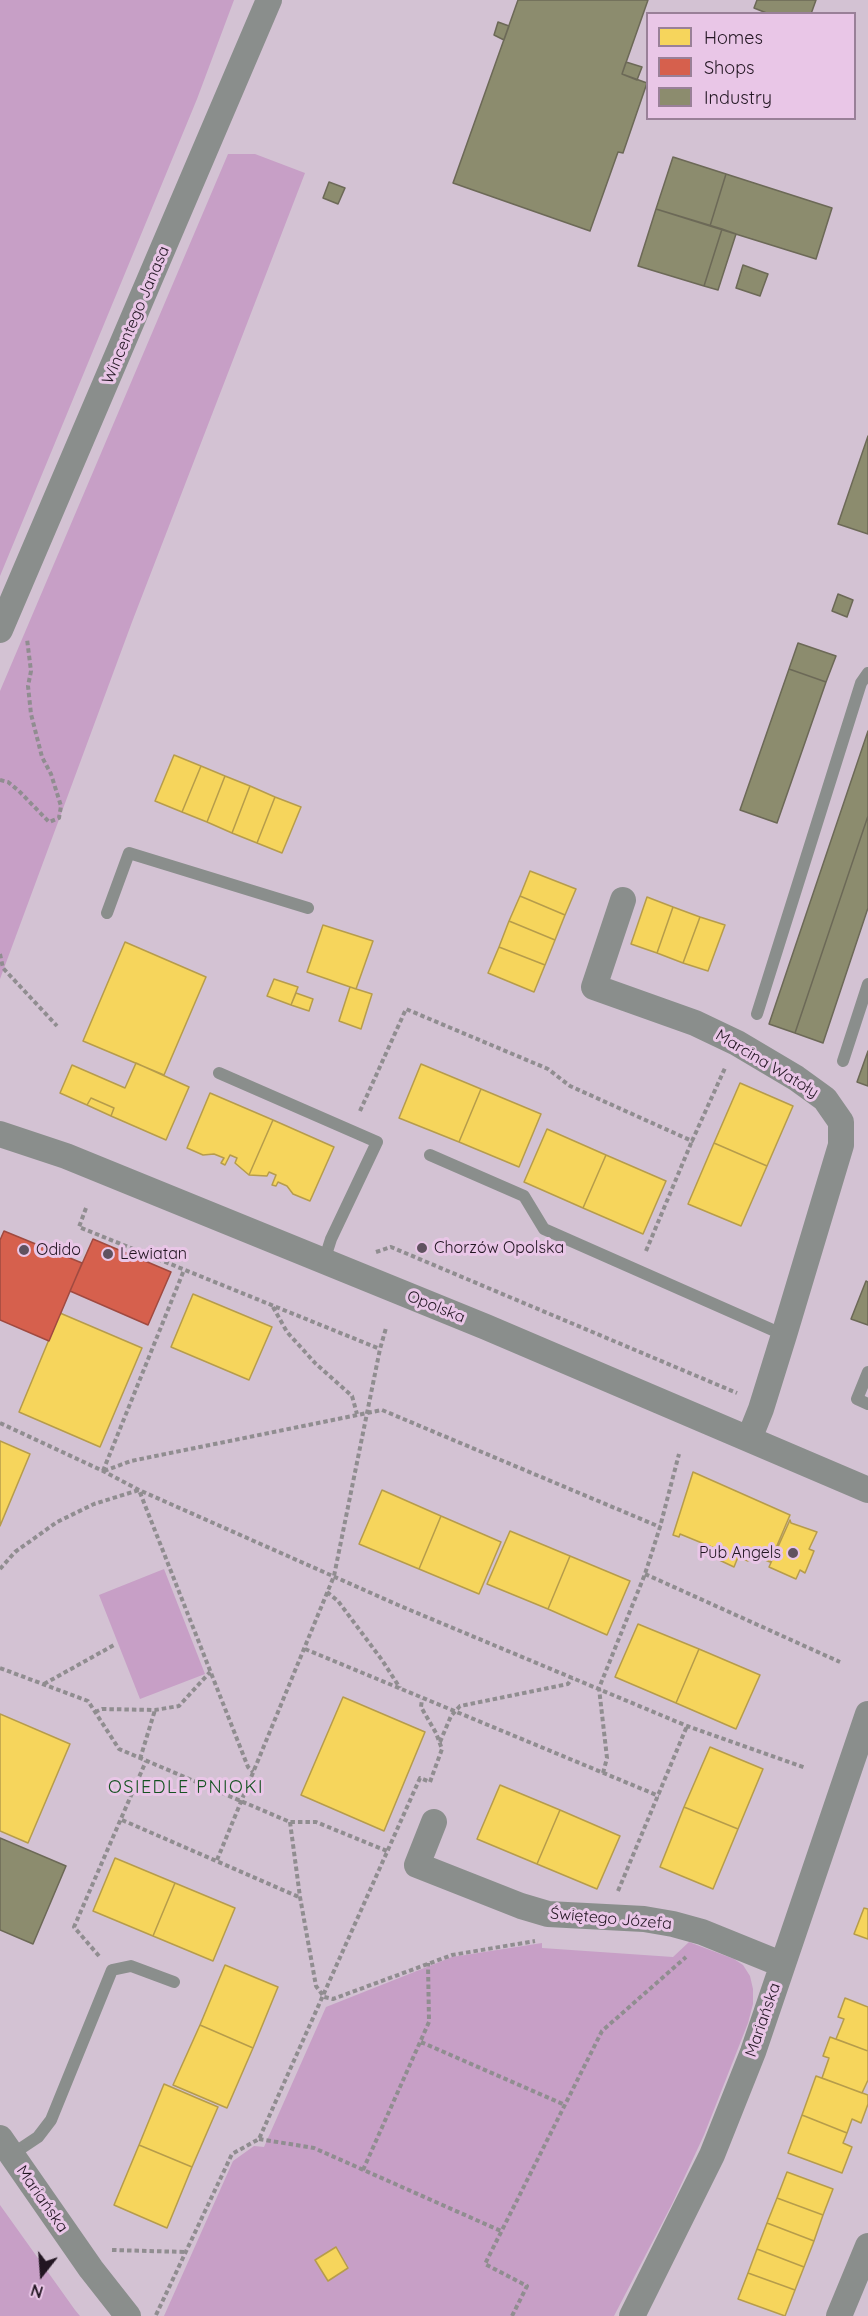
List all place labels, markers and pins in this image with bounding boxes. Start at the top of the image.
place label: Chorzów Opolska [434,1238,564,1258]
place label: Odido [36,1240,81,1260]
marker: Chorzów Opolska [415,1241,429,1255]
marker: Odido [17,1243,31,1257]
place label: Lewiatan [120,1244,187,1264]
marker: Lewiatan [101,1247,115,1261]
place label: Pub Angels [699,1543,781,1563]
marker: Pub Angels [786,1546,800,1560]

